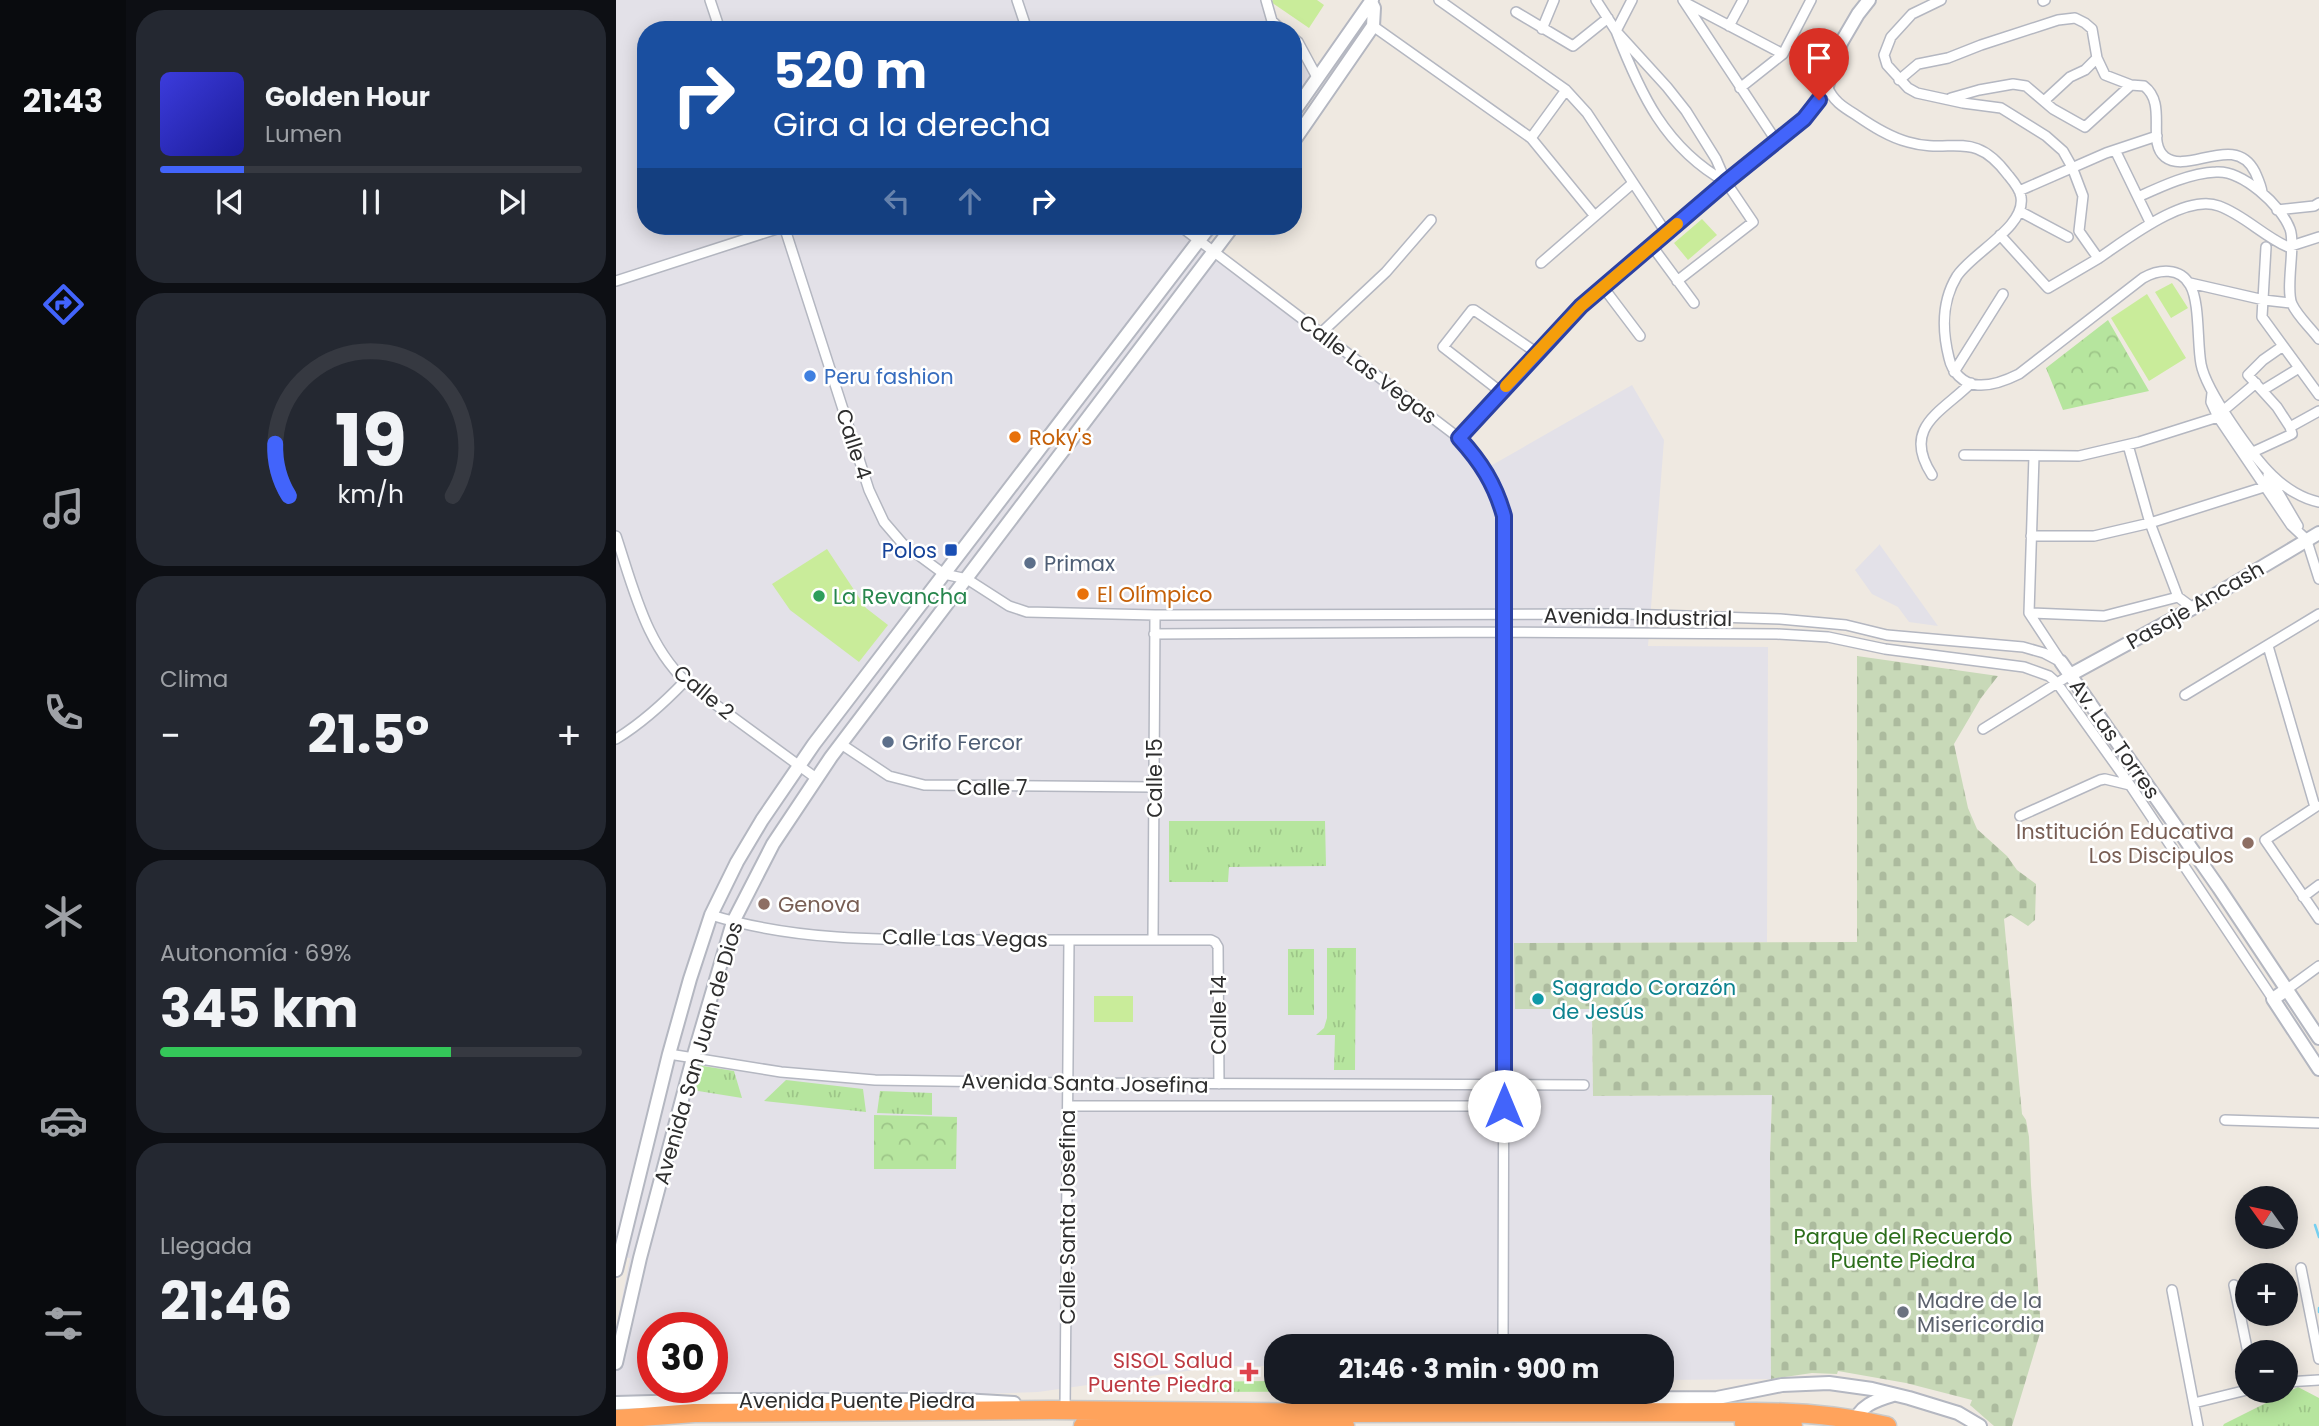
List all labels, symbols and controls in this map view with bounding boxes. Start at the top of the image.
pin [1789,28,1849,100]
text: 520 m [773,37,927,105]
icon: arrive [1800,39,1838,77]
icon: right [658,49,749,140]
text: 21:43 [23,78,103,123]
text: Golden Hour [265,79,430,115]
text: Gira a la derecha [773,102,1051,147]
text: Lumen [265,118,342,150]
icon: left [878,182,916,220]
icon: ahead [951,182,989,220]
icon: right [1024,182,1062,220]
icon: previous [211,183,249,221]
icon: pause [352,183,390,221]
icon: next [493,183,531,221]
icon: directions [39,280,88,329]
street label: Calle Las Vegas [1293,308,1443,430]
place label: Peru fashion [824,362,954,391]
marker: Peru fashion [802,368,818,384]
text: 19 [335,390,407,491]
street label: Calle 4 [829,405,879,483]
place label: Roky's [1029,423,1092,452]
marker: Roky's [1007,429,1023,445]
text: km/h [338,477,404,512]
icon: music [39,484,88,533]
place label: Polos [882,536,937,565]
marker: Polos [943,542,959,558]
place label: Primax [1044,549,1115,578]
street label: Pasaje Ancash [2121,554,2269,656]
marker: Primax [1022,555,1038,571]
place label: El Olímpico [1097,580,1213,609]
place label: La Revancha [833,582,967,611]
marker: El Olímpico [1075,586,1091,602]
marker: La Revancha [811,588,827,604]
street label: Avenida Industrial [1543,601,1733,633]
street label: Calle 2 [667,658,741,726]
text: Clima [160,663,228,695]
street label: Av. Las Torres [2063,673,2167,805]
icon: phone [39,688,88,737]
text: 21.5° [308,698,429,771]
text: − [160,709,181,762]
text: + [556,709,582,762]
place label: Grifo Fercor [902,728,1023,757]
marker: Grifo Fercor [880,734,896,750]
street label: Calle 15 [1140,738,1169,818]
street label: Calle 7 [957,773,1027,802]
place label: Institución Educativa Los Discipulos [2016,817,2234,870]
marker: Institución Educativa Los Discipulos [2240,835,2256,851]
place label: Genova [778,890,860,919]
icon: climate [39,892,88,941]
marker: Genova [756,896,772,912]
street label: Avenida San Juan de Dios [647,918,749,1188]
street label: Calle Las Vegas [882,922,1048,954]
text: Autonomía · 69% [160,937,351,969]
text: 345 km [160,972,359,1045]
place label: Sagrado Corazón de Jesús [1552,973,1736,1026]
street label: Calle 14 [1204,975,1233,1055]
marker: Sagrado Corazón de Jesús [1530,991,1546,1007]
street label: Avenida Santa Josefina [961,1066,1209,1100]
position arrow [1467,1069,1541,1143]
icon: car [39,1096,88,1145]
street label: Calle Santa Josefina [1053,1109,1082,1325]
north arrow [2235,1186,2298,1250]
map controls [2235,1186,2298,1403]
park label: Parque del Recuerdo Puente Piedra [1794,1222,2012,1275]
text: Llegada [160,1230,252,1262]
button: + [2235,1263,2298,1326]
text: 21:46 [160,1265,292,1338]
place label: Madre de la Misericordia [1917,1286,2045,1339]
icon: filters [39,1299,88,1348]
marker: Madre de la Misericordia [1895,1304,1911,1320]
speed limit sign: 30 [637,1312,728,1403]
button: − [2235,1340,2298,1403]
place label: SISOL Salud Puente Piedra [1088,1346,1233,1399]
text: 21:46 · 3 min · 900 m [1339,1351,1599,1387]
marker: SISOL Salud Puente Piedra [1239,1362,1259,1382]
street label: Avenida Puente Piedra [739,1386,975,1415]

